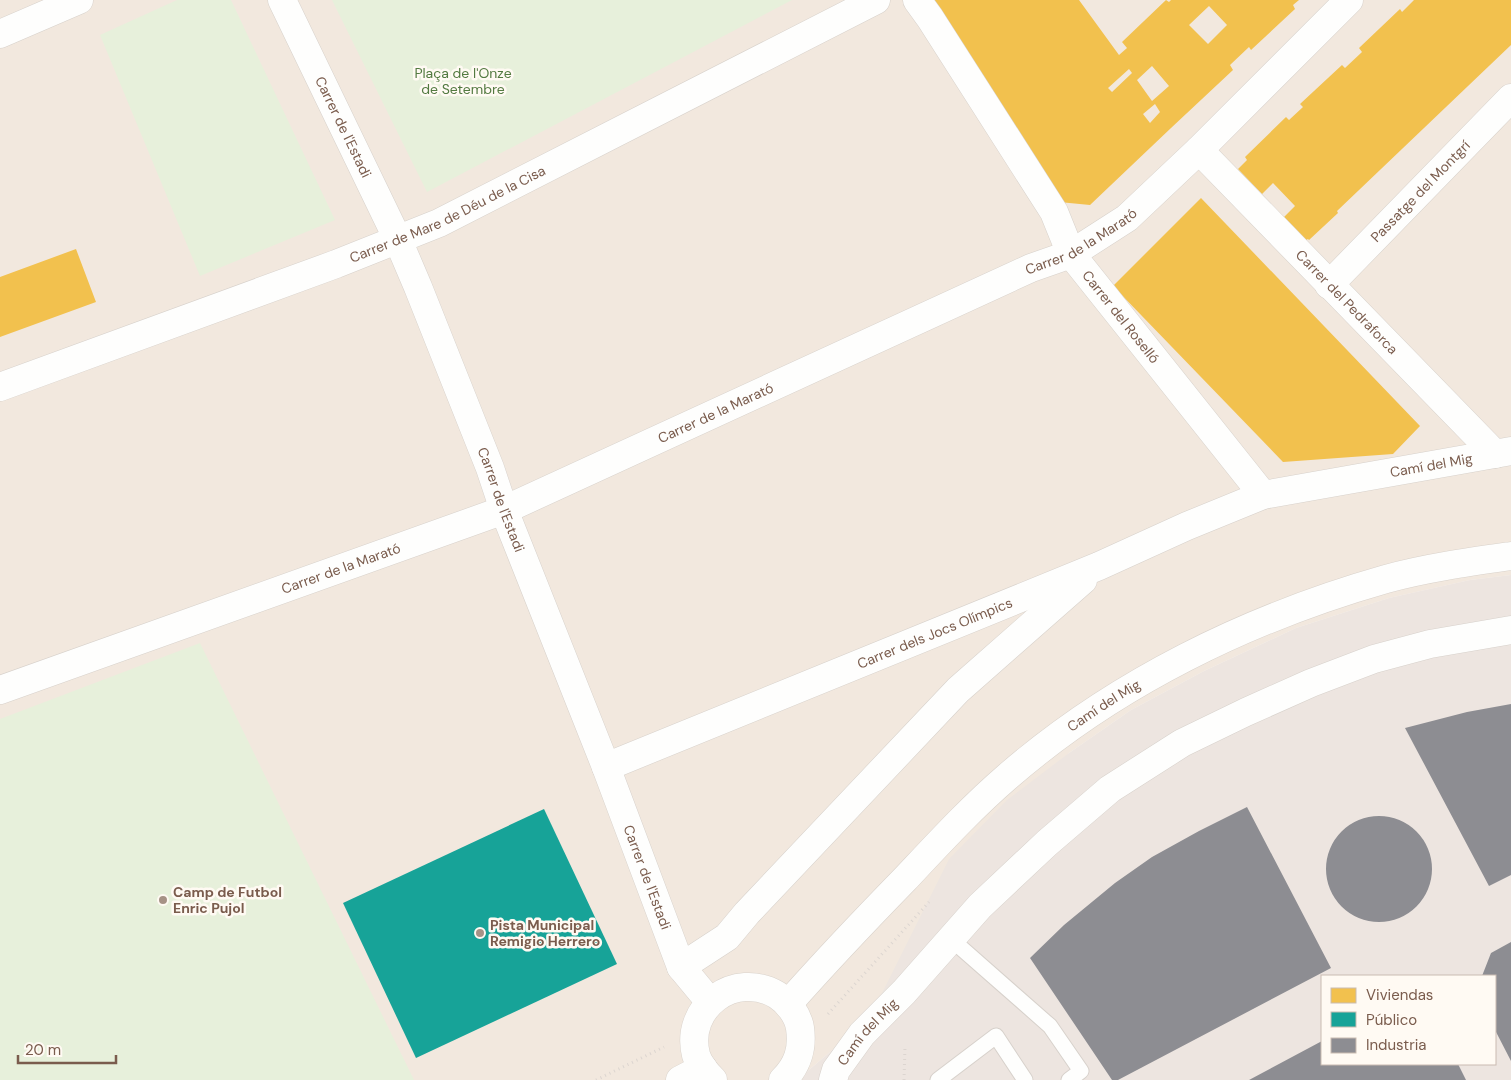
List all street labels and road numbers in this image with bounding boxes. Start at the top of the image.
street label: Carrer de l'Estadi [311,73,375,181]
street label: Passatge del Montgrí [1367,136,1475,246]
street label: Carrer de Mare de Déu de la Cisa [347,161,548,267]
street label: Carrer de la Marató [1022,204,1141,279]
street label: Carrer del Pedraforca [1292,246,1402,358]
street label: Carrer del Roselló [1078,267,1164,367]
street label: Carrer de la Marató [655,379,776,447]
street label: Carrer de l'Estadi [474,445,529,555]
street label: Camí del Mig [1389,449,1474,481]
street label: Carrer de la Marató [279,539,403,598]
street label: Carrer dels Jocs Olímpics [854,593,1015,673]
street label: Camí del Mig [1064,675,1144,736]
street label: Carrer de l'Estadi [620,822,675,932]
street label: Camí del Mig [833,994,902,1069]

